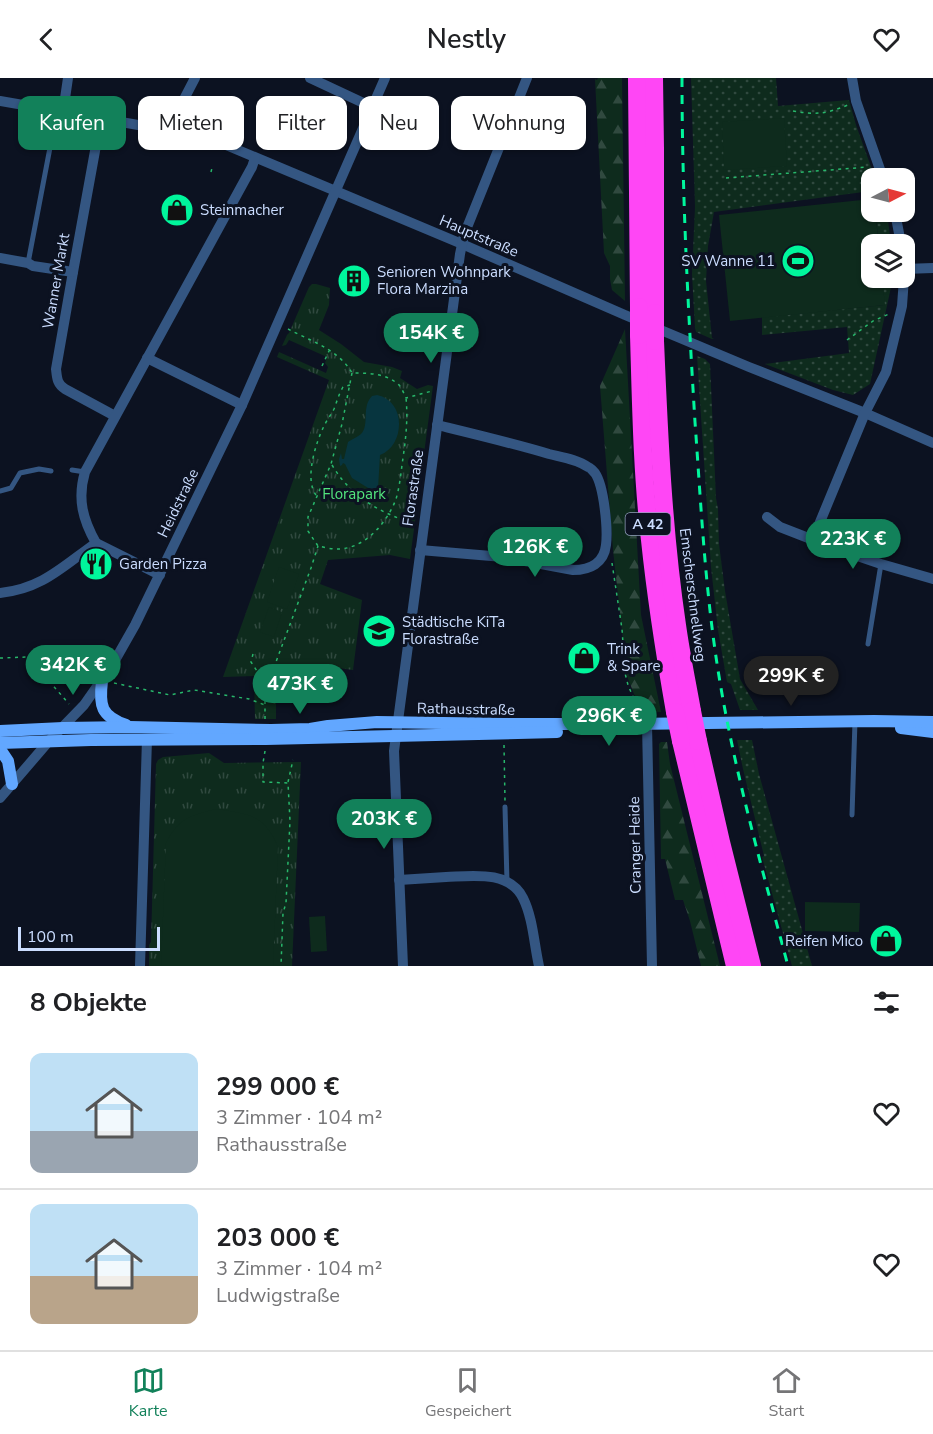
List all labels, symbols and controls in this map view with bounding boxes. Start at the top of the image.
text: Nestly [427,21,506,58]
icon: back [30,23,63,56]
icon: heart [870,23,903,56]
chip: Kaufen [18,96,126,150]
chip: Mieten [138,96,244,150]
chip: Filter [256,96,347,150]
chip: Neu [359,96,439,150]
chip: Wohnung [451,96,586,150]
north arrow [861,168,915,222]
map controls [861,168,915,288]
shop icon: Steinmacher [159,192,195,228]
place label: Steinmacher [200,200,285,220]
street label: Hauptstraße [436,210,522,262]
street label: Wanner Markt [38,231,74,330]
button: layers [861,234,915,288]
sports icon: SV Wanne 11 [780,243,816,279]
place label: SV Wanne 11 [681,251,775,271]
place label: Senioren Wohnpark Flora Marzina [377,262,511,299]
building icon: Senioren Wohnpark Flora Marzina [336,263,372,299]
pin: 154K € [382,313,480,364]
text: 154K € [398,319,464,346]
street label: Florastraße [398,448,428,528]
street label: Heidstraße [153,465,203,541]
park label: Florapark [322,484,386,504]
road number: A 42 [626,513,670,535]
pin: 223K € [804,519,902,570]
text: 223K € [820,525,886,552]
pin: 126K € [486,527,584,578]
street label: Emscherschnellweg [675,527,711,663]
text: 126K € [502,533,568,560]
restaurant icon: Garden Pizza [78,546,114,582]
place label: Garden Pizza [119,554,207,574]
place label: Städtische KiTa Florastraße [402,612,505,649]
school or university icon: Städtische KiTa Florastraße [361,613,397,649]
place label: Trink & Spare [607,639,660,676]
shop icon: Trink & Spare [566,640,602,676]
pin: 342K € [24,645,122,696]
text: 342K € [40,651,106,678]
pin: 299K € [742,656,840,707]
text: 299K € [758,662,824,689]
pin: 473K € [251,664,349,715]
text: 473K € [267,670,333,697]
pin: 296K € [560,696,658,747]
street label: Rathausstraße [417,698,515,720]
text: 296K € [576,702,642,729]
street label: Cranger Heide [624,796,646,894]
pin: 203K € [335,799,433,850]
text: 203K € [351,805,417,832]
shop icon: Reifen Mico [868,923,904,959]
scale bar [18,924,160,952]
text: 100 m [27,926,74,948]
place label: Reifen Mico [785,931,863,951]
text: 8 Objekte [30,985,147,1020]
icon: filters [870,986,903,1019]
text: 299 000 € [216,1069,339,1104]
icon: home [78,1077,150,1149]
icon: heart [870,1097,903,1130]
text: 3 Zimmer · 104 m² [216,1104,382,1131]
text: Rathausstraße [216,1131,347,1158]
text: 203 000 € [216,1220,339,1255]
icon: home [78,1228,150,1300]
icon: heart [870,1248,903,1281]
text: 3 Zimmer · 104 m² [216,1255,382,1282]
text: Ludwigstraße [216,1282,340,1309]
tab: Karte [129,1364,167,1422]
tab: Gespeichert [425,1364,511,1422]
tab: Start [769,1364,804,1422]

